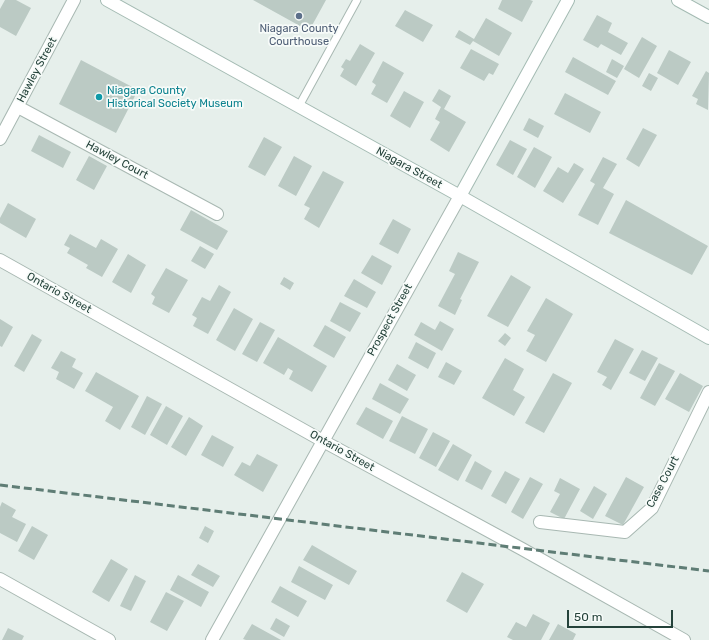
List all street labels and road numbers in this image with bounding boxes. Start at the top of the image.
street label: Hawley Street [14,35,60,105]
street label: Hawley Court [84,138,150,182]
street label: Niagara Street [374,144,444,192]
street label: Ontario Street [24,270,94,316]
street label: Prospect Street [365,282,415,358]
street label: Ontario Street [307,428,377,474]
street label: Case Court [644,454,682,510]

